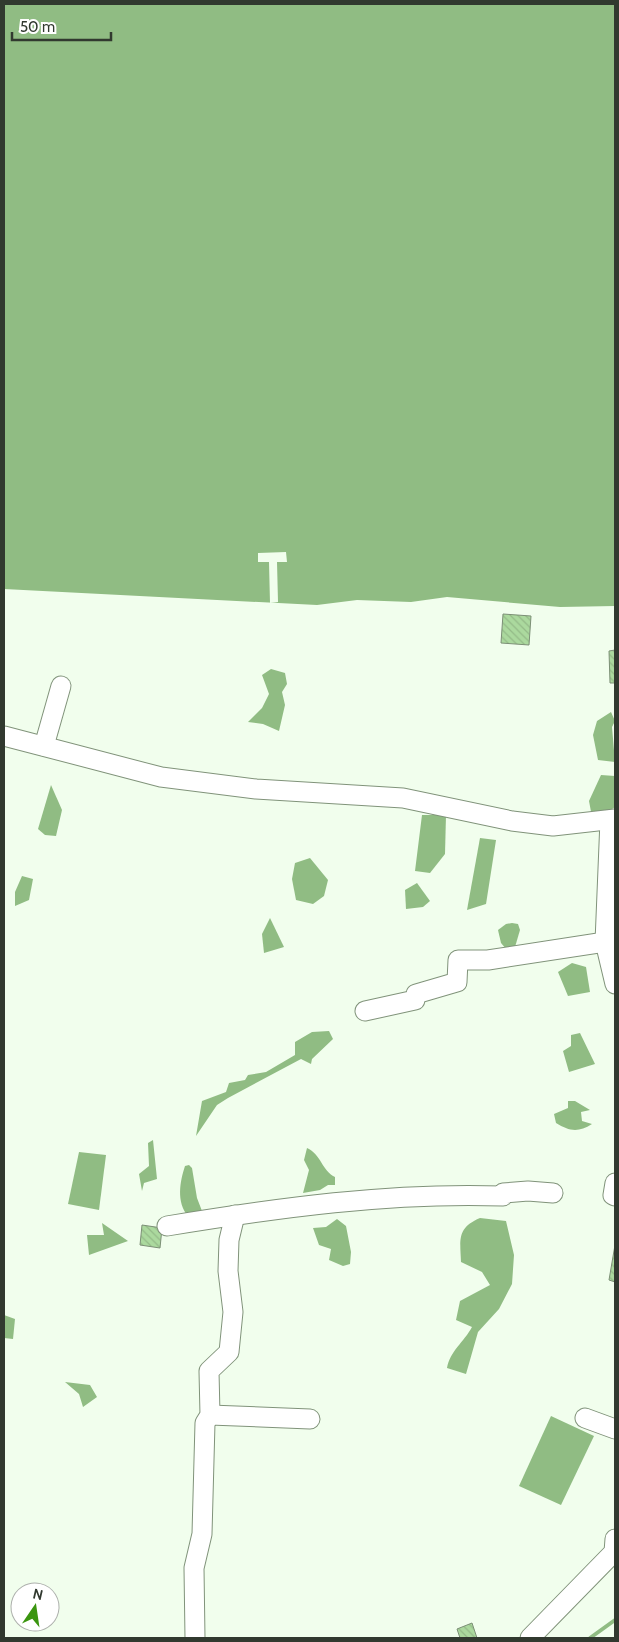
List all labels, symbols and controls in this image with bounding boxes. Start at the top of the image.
scale bar [12,10,111,42]
text: 50 m [20,18,55,36]
north arrow [10,1582,60,1632]
text: N [31,1584,45,1604]

